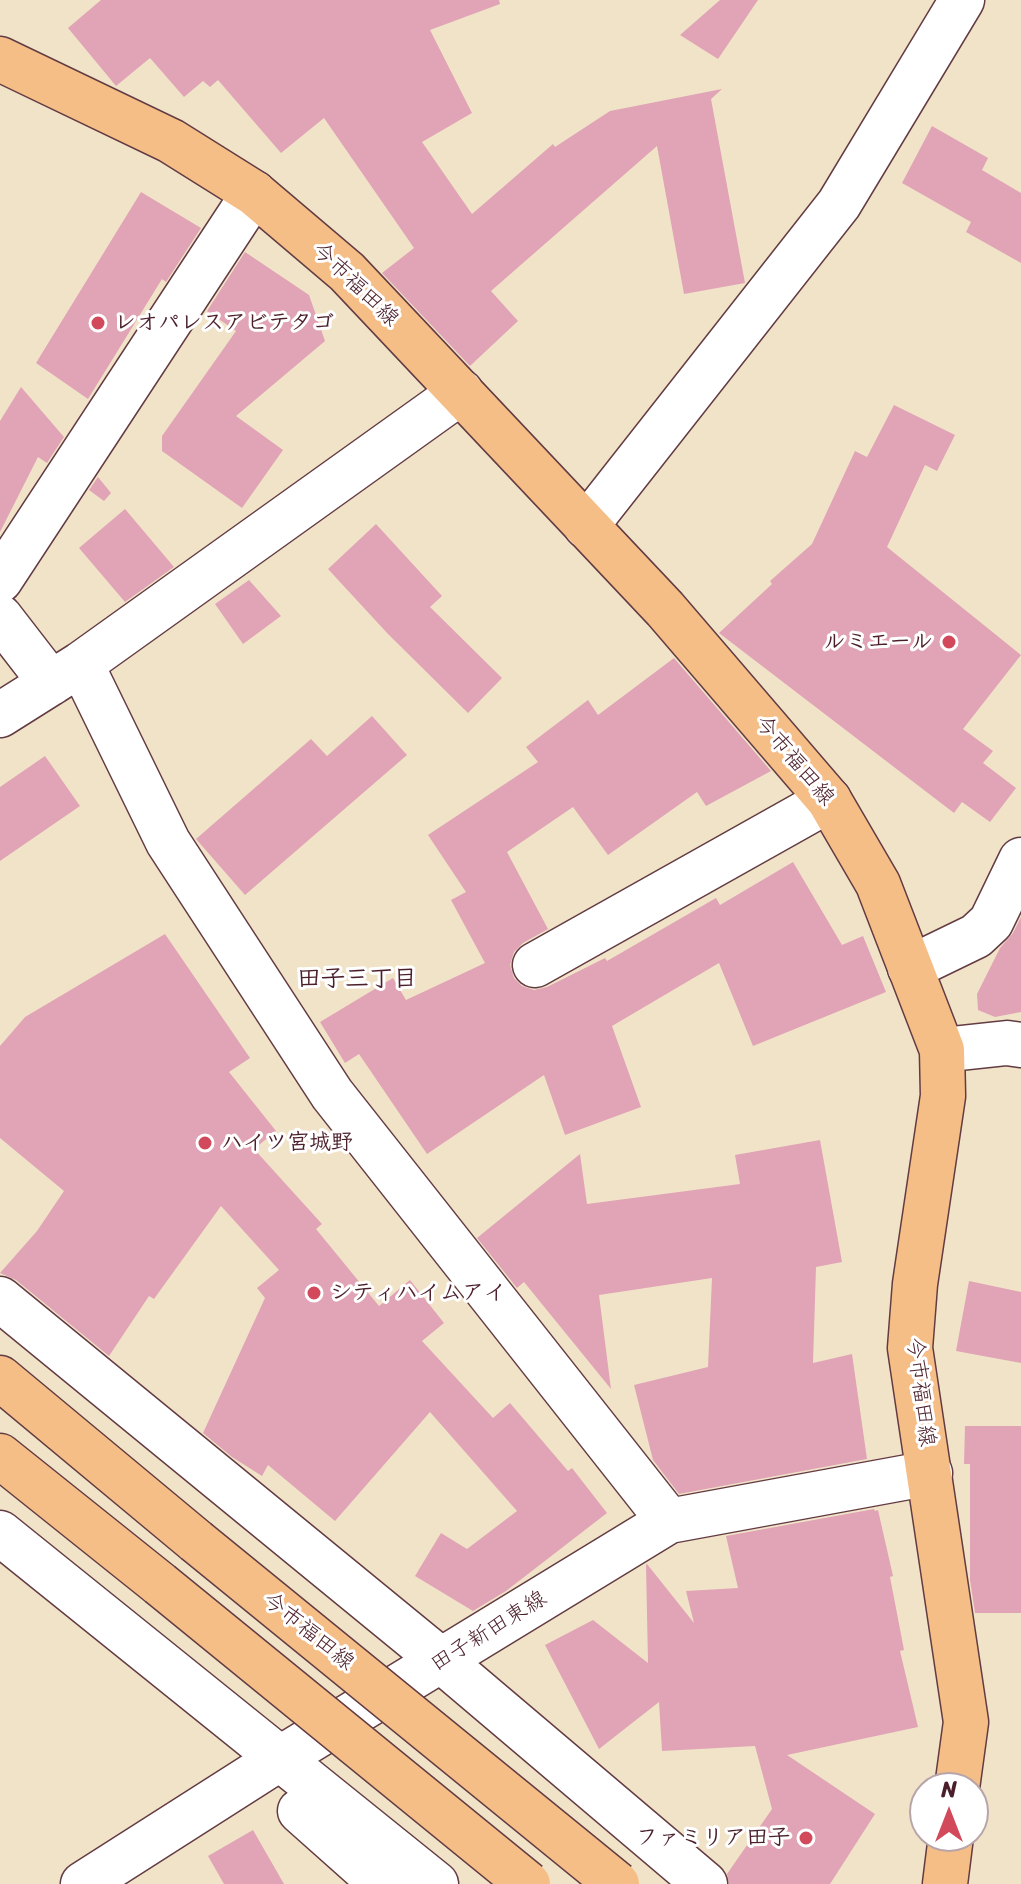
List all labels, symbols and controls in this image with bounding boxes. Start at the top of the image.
street label: 今市福田線 [306,237,404,333]
place label: レオパレスアビテタゴ [114,310,334,336]
marker: レオパレスアビテタゴ [89,314,107,332]
place label: ルミエール [823,629,933,655]
marker: ルミエール [940,633,958,651]
street label: 今市福田線 [749,710,839,812]
district label: 田子三丁目 [297,966,417,994]
place label: ハイツ宮城野 [221,1130,353,1156]
marker: ハイツ宮城野 [196,1134,214,1152]
place label: シティハイムアイ [330,1280,506,1306]
marker: シティハイムアイ [305,1284,323,1302]
street label: 今市福田線 [900,1336,940,1448]
street label: 田子新田東線 [426,1586,552,1678]
street label: 今市福田線 [257,1587,359,1677]
text: N [941,1770,957,1809]
north arrow [909,1772,989,1852]
place label: ファミリア田子 [636,1825,790,1851]
marker: ファミリア田子 [797,1829,815,1847]

